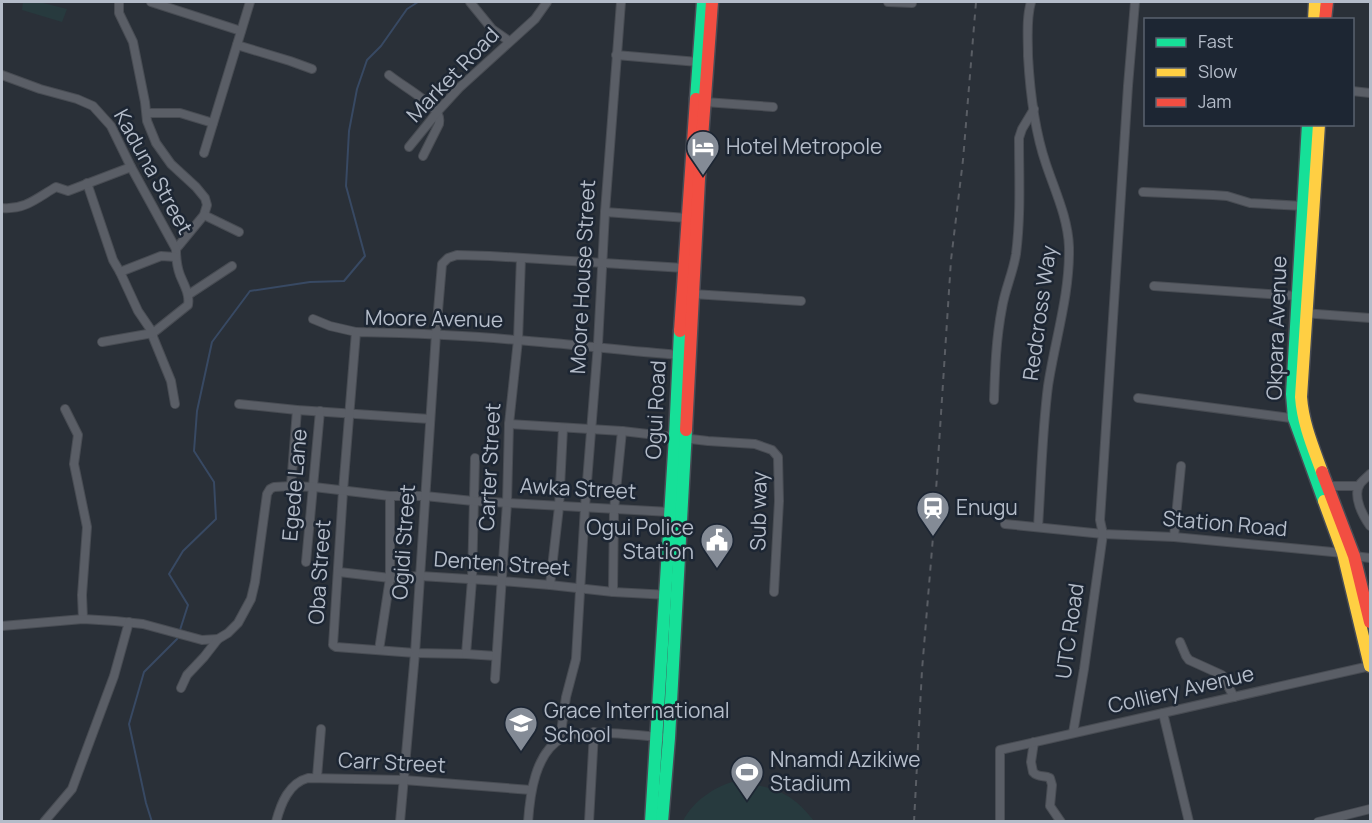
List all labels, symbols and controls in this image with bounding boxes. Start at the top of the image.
legend [1144,18,1354,126]
street label: Market Road [400,21,505,128]
text: Fast [1198,29,1233,53]
text: Slow [1198,59,1238,83]
text: Jam [1198,89,1232,113]
street label: Kaduna Street [108,104,200,239]
hotel icon: Hotel Metropole [685,129,721,176]
place label: Hotel Metropole [726,132,882,160]
street label: Moore House Street [563,179,601,375]
street label: Redcross Way [1016,243,1062,382]
street label: Okpara Avenue [1259,255,1293,401]
street label: Moore Avenue [365,303,503,333]
street label: Ogui Road [638,360,672,460]
street label: Carter Street [472,402,506,532]
street label: Egede Lane [275,428,313,542]
street label: Awka Street [519,471,637,505]
street label: Sub way [743,471,773,551]
street label: Ogidi Street [385,483,421,601]
station icon: Enugu [915,490,951,537]
place label: Enugu [956,493,1018,521]
street label: Station Road [1162,504,1289,542]
place label: Ogui Police Station [586,513,694,565]
street label: Oba Street [301,518,337,625]
public building icon: Ogui Police Station [699,522,735,569]
street label: Denten Street [433,544,571,582]
street label: UTC Road [1048,581,1090,680]
street label: Colliery Avenue [1105,659,1257,719]
place label: Grace International School [544,696,730,748]
school or university icon: Grace International School [503,705,539,752]
street label: Carr Street [338,745,447,779]
place label: Nnamdi Azikiwe Stadium [770,745,920,797]
sports icon: Nnamdi Azikiwe Stadium [729,754,765,801]

